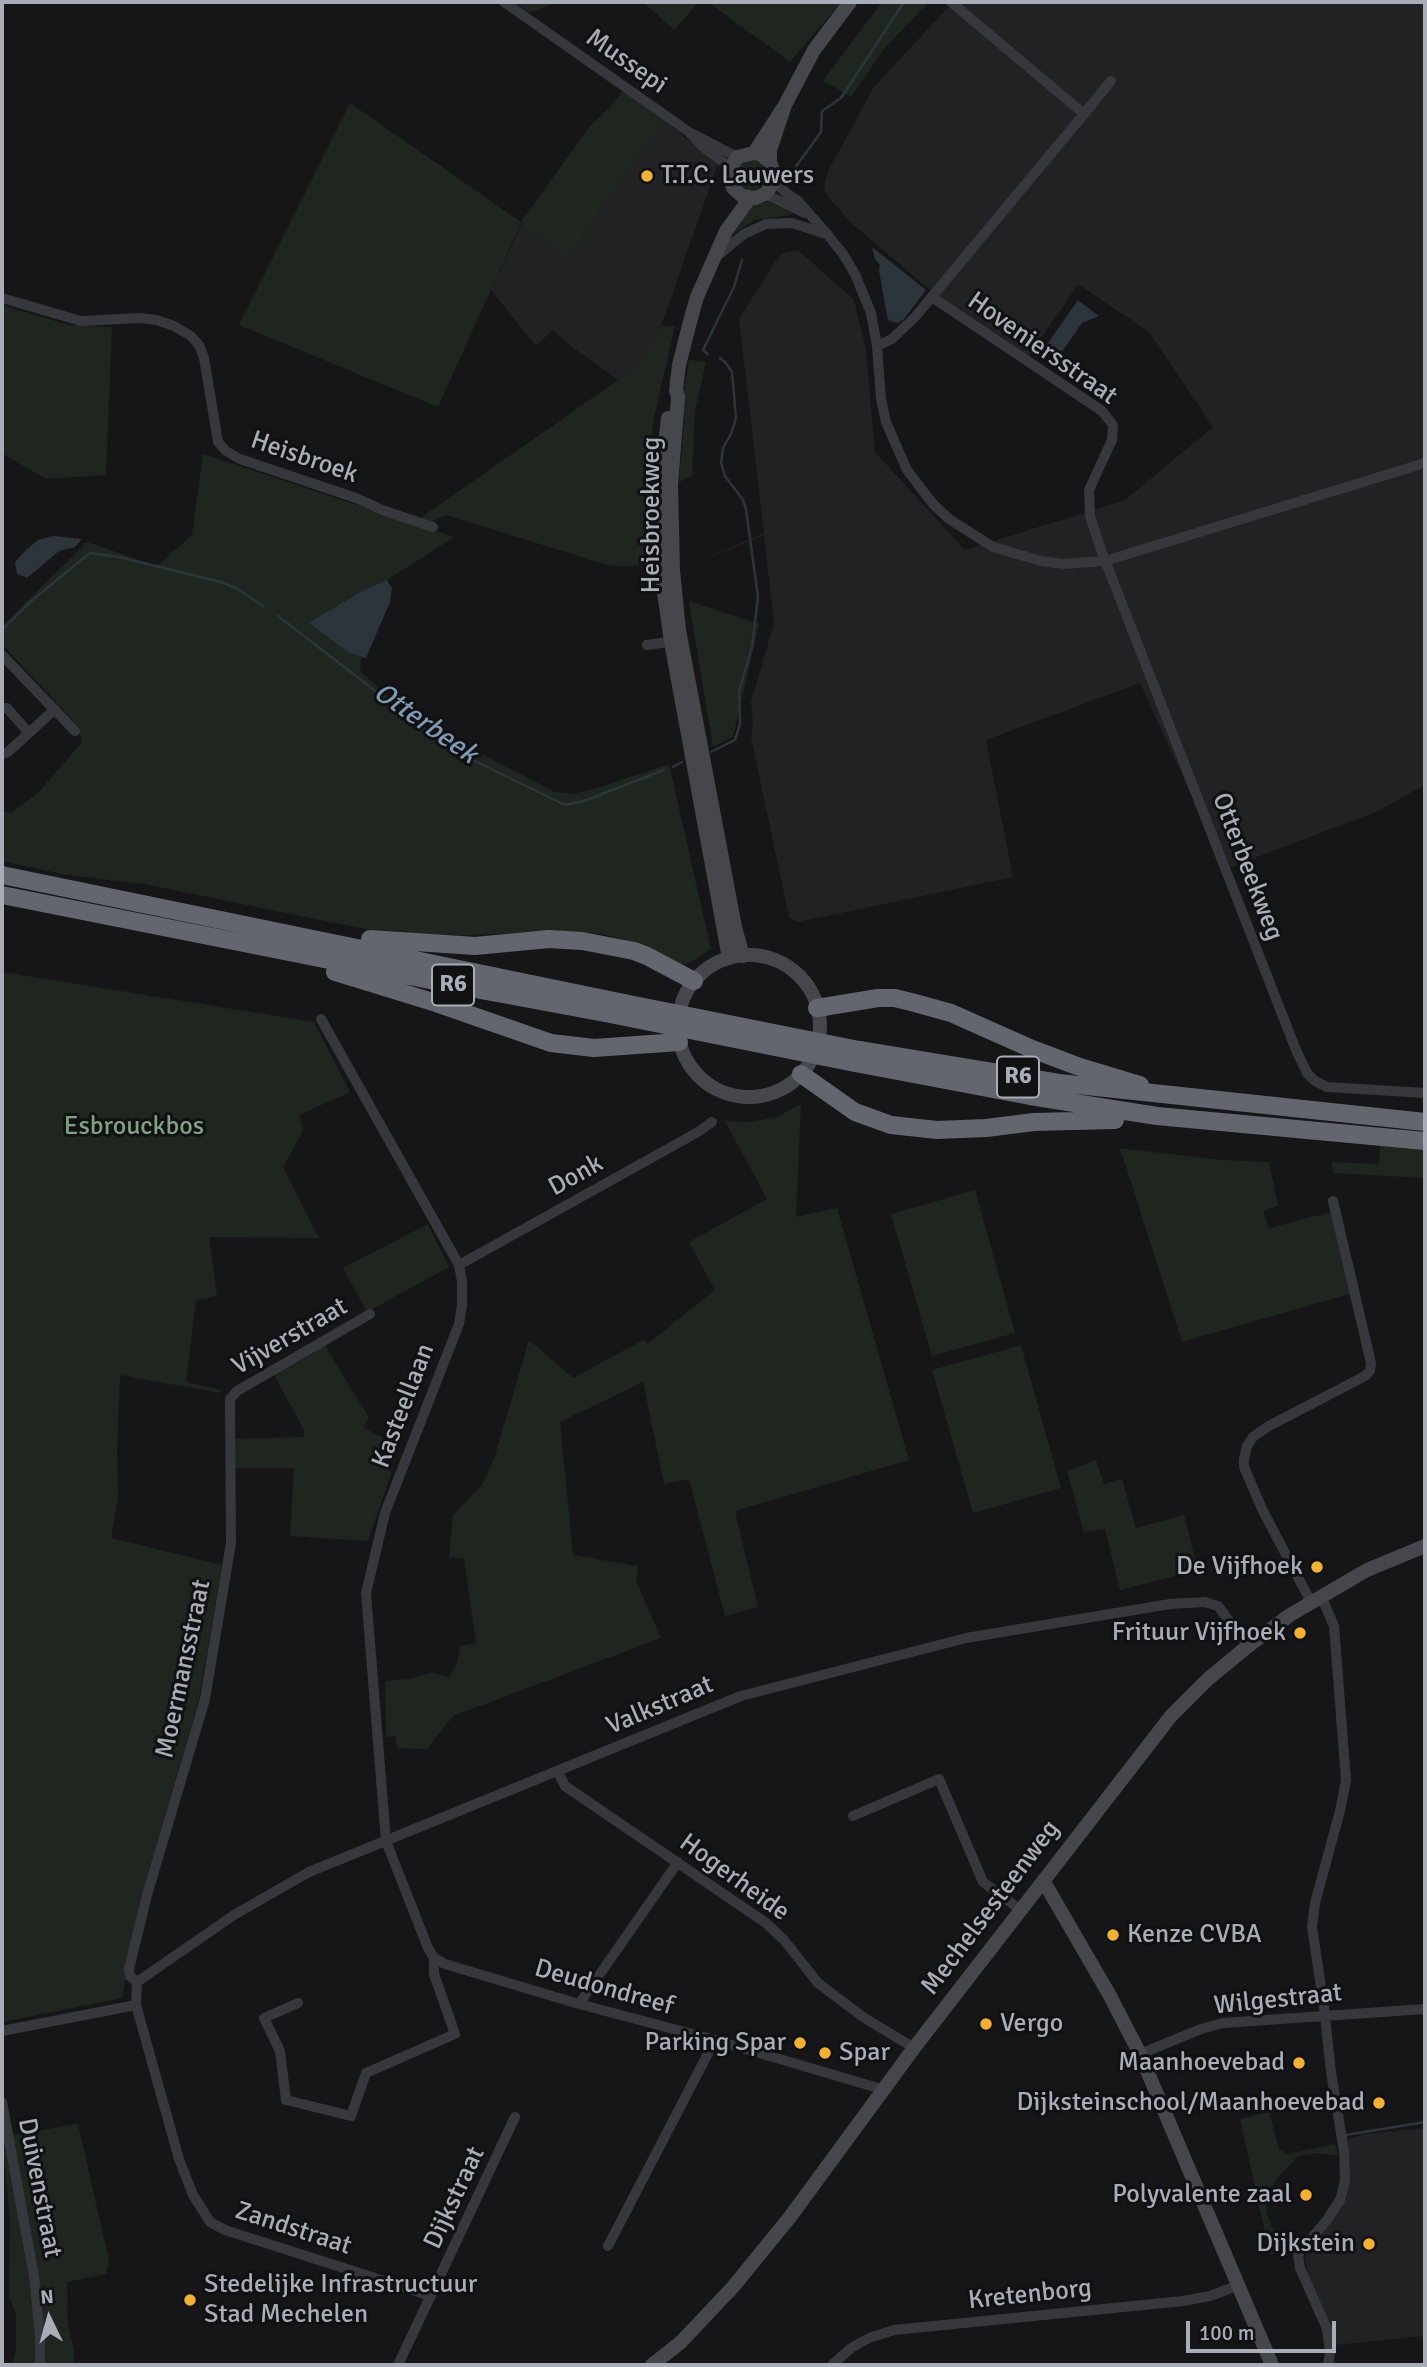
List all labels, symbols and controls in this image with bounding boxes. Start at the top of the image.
street label: Mussepi [579,23,673,101]
place label: T.T.C. Lauwers [661,160,814,192]
marker: T.T.C. Lauwers [639,168,655,184]
street label: Hoveniersstraat [961,286,1123,412]
street label: Heisbroek [246,425,362,491]
street label: Heisbroekweg [636,437,668,593]
water label: Otterbeek [367,676,483,772]
street label: Otterbeekweg [1205,789,1289,945]
road number: R6 [432,965,474,1006]
road number: R6 [997,1056,1039,1098]
park label: Esbrouckbos [64,1111,204,1143]
street label: Donk [543,1148,609,1204]
street label: Vijverstraat [227,1291,353,1383]
street label: Kasteellaan [366,1339,442,1473]
place label: De Vijfhoek [1176,1551,1303,1583]
marker: De Vijfhoek [1309,1559,1325,1575]
street label: Moermansstraat [150,1577,218,1761]
place label: Frituur Vijfhoek [1112,1617,1286,1649]
marker: Frituur Vijfhoek [1292,1625,1308,1641]
street label: Valkstraat [602,1670,718,1742]
street label: Mechelsesteenweg [915,1814,1067,2002]
street label: Hogerheide [673,1828,795,1928]
place label: Kenze CVBA [1127,1919,1262,1951]
marker: Kenze CVBA [1105,1927,1121,1943]
street label: Deudondreef [531,1953,677,2023]
street label: Wilgestraat [1213,1978,1343,2022]
place label: Vergo [1000,2008,1063,2040]
marker: Vergo [978,2016,994,2032]
place label: Parking Spar [645,2027,786,2059]
marker: Parking Spar [792,2035,808,2051]
place label: Spar [839,2037,890,2069]
marker: Spar [817,2045,833,2061]
place label: Maanhoevebad [1118,2047,1285,2079]
marker: Maanhoevebad [1291,2055,1307,2071]
place label: Dijksteinschool/Maanhoevebad [1016,2087,1365,2119]
marker: Dijksteinschool/Maanhoevebad [1371,2095,1387,2111]
street label: Duivenstraat [10,2116,68,2260]
street label: Dijkstraat [418,2142,492,2254]
place label: Polyvalente zaal [1112,2179,1292,2211]
marker: Polyvalente zaal [1298,2187,1314,2203]
street label: Zandstraat [231,2196,355,2262]
place label: Dijkstein [1256,2228,1355,2260]
marker: Dijkstein [1361,2236,1377,2252]
place label: Stedelijke Infrastructuur Stad Mechelen [204,2269,477,2330]
street label: Kretenborg [967,2273,1093,2317]
north arrow [14,2283,84,2353]
text: N [40,2285,55,2310]
marker: Stedelijke Infrastructuur Stad Mechelen [182,2292,198,2308]
scale bar [1189,2308,1340,2352]
text: 100 m [1199,2320,1254,2346]

